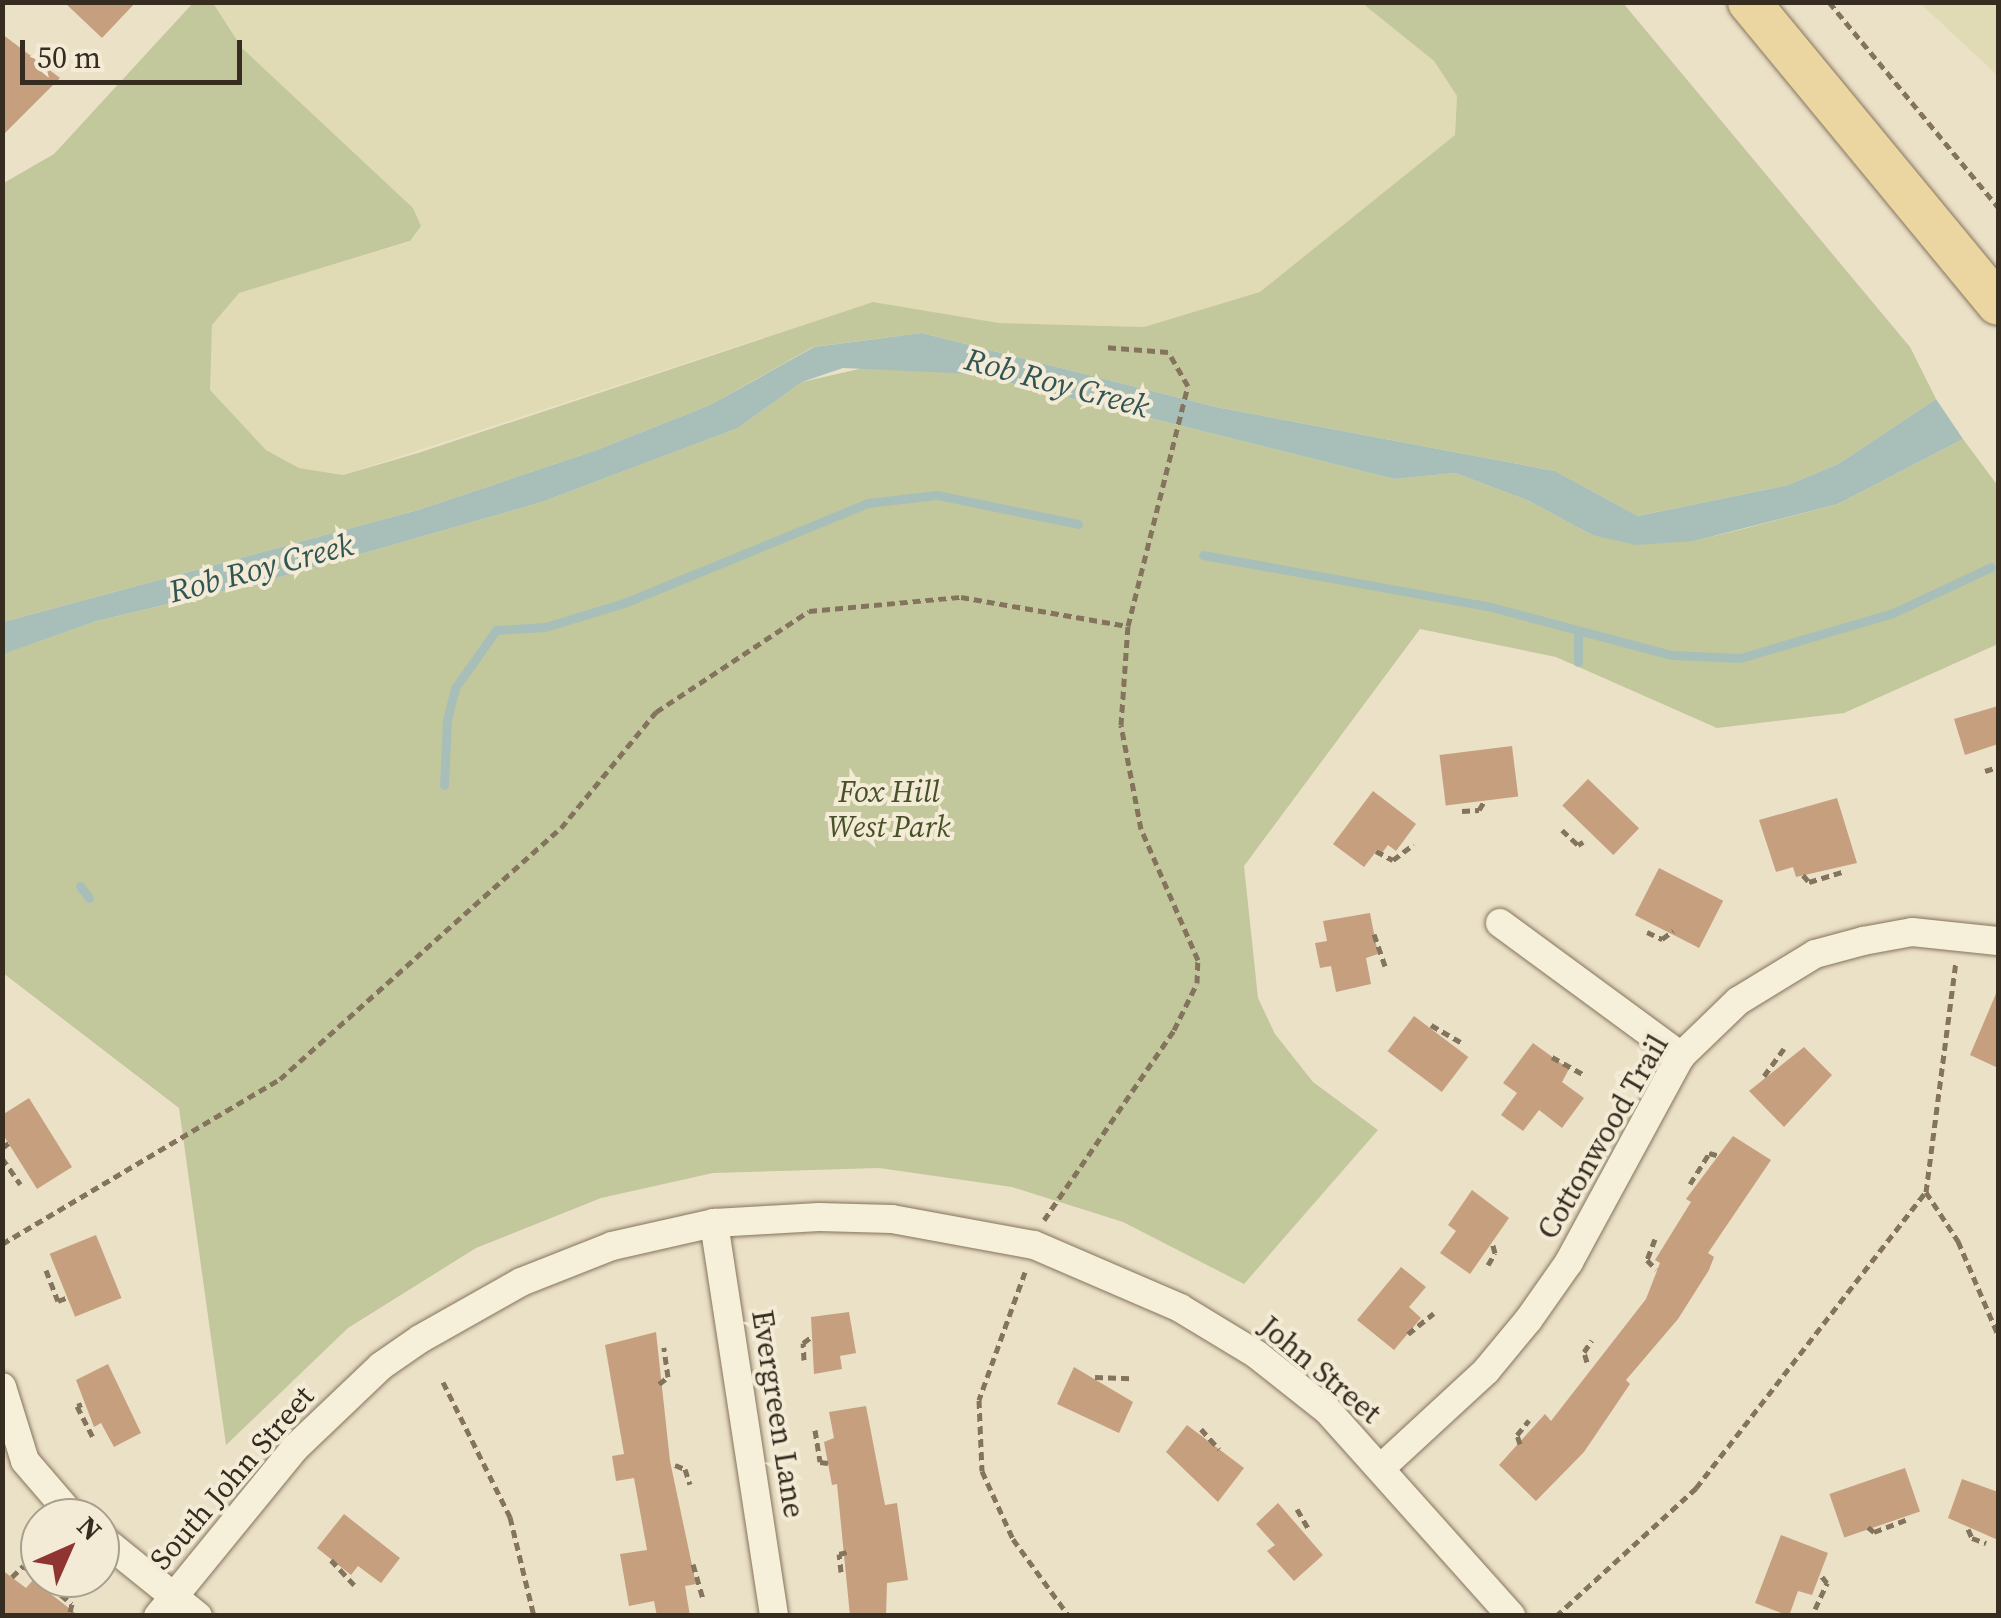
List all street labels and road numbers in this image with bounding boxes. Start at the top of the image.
street label: Cottonwood Trail [1530,1028,1676,1246]
street label: Evergreen Lane [744,1308,812,1520]
street label: John Street [1252,1309,1388,1431]
street label: South John Street [143,1379,321,1577]

